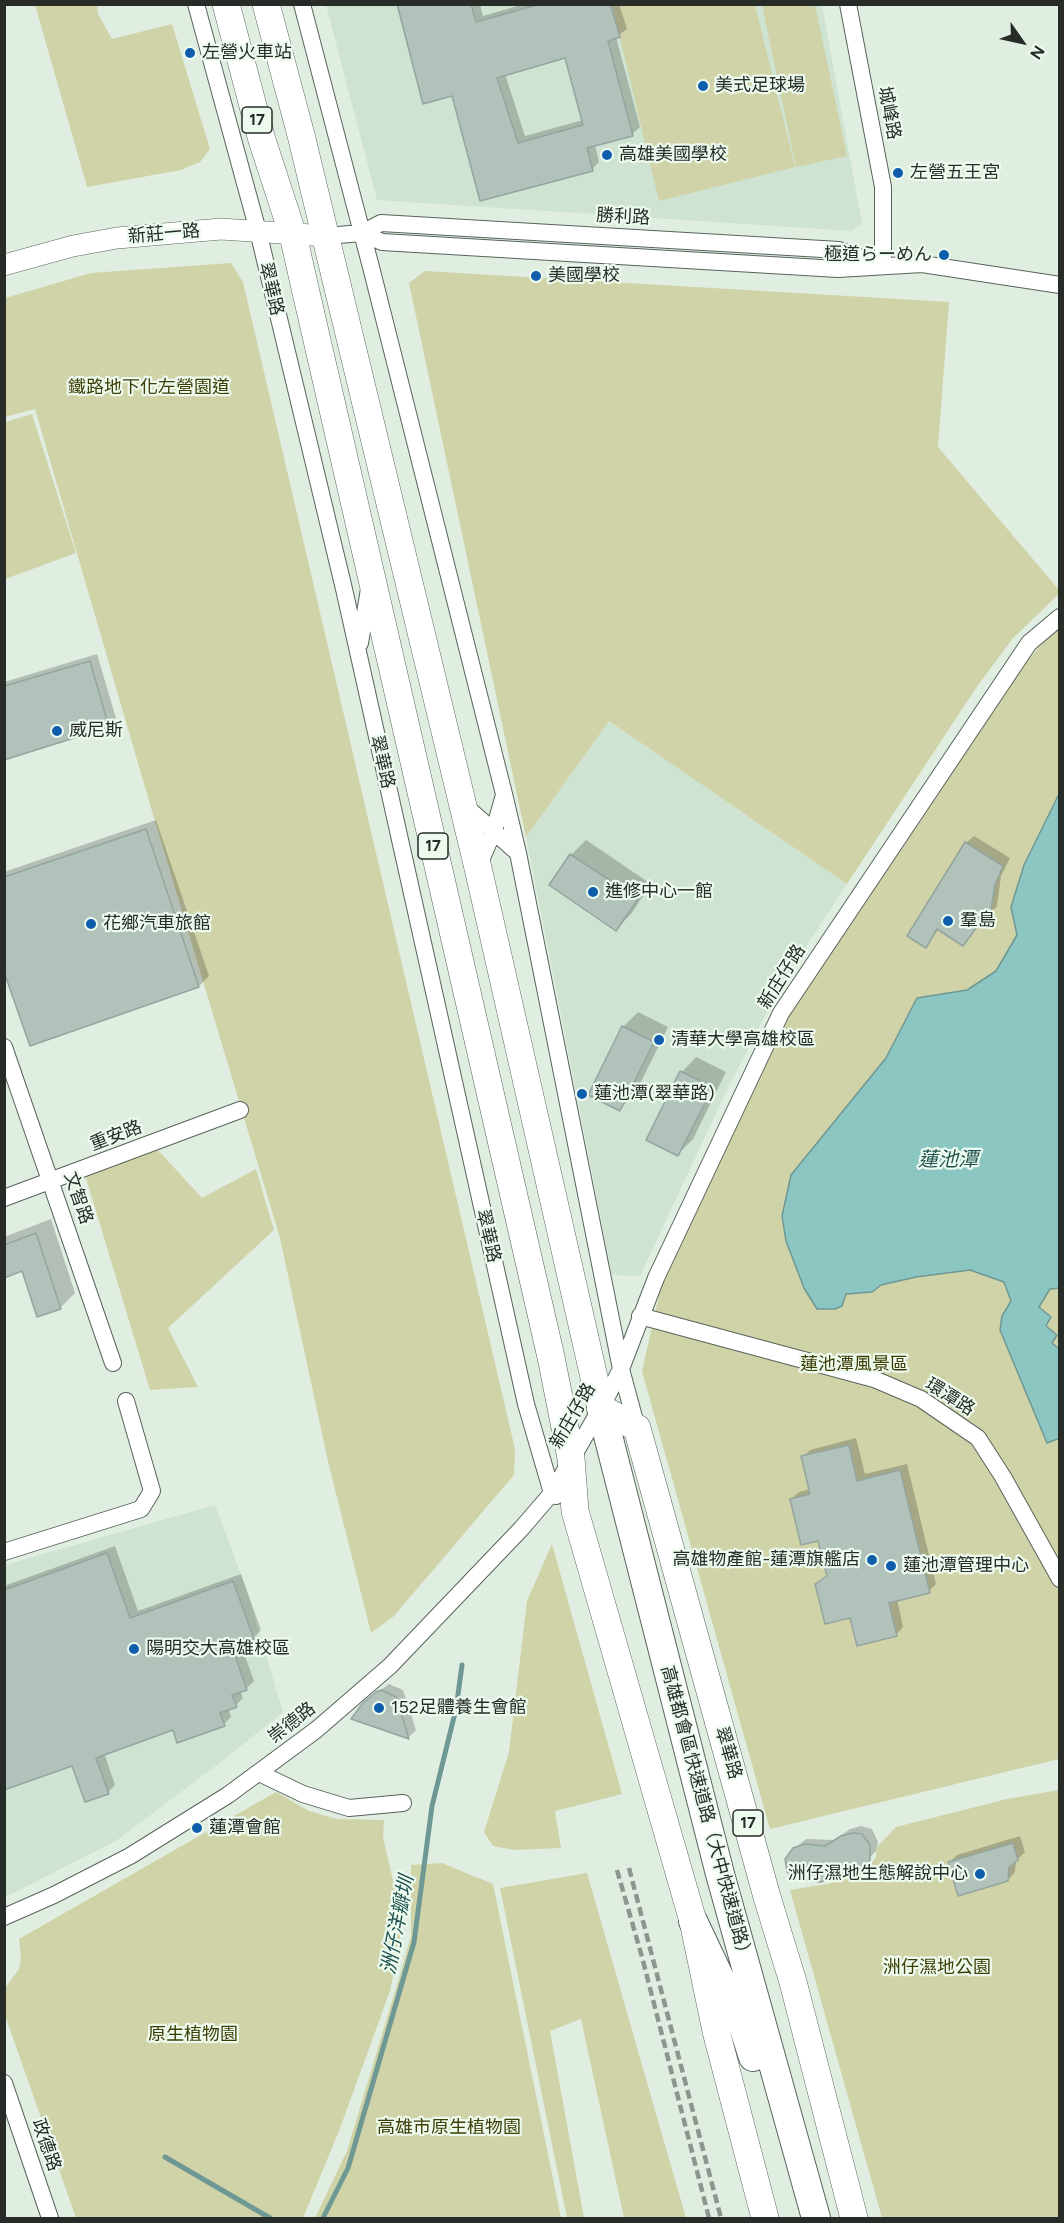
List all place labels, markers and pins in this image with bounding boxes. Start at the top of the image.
place label: 左營火車站 [202,42,292,64]
marker: 左營火車站 [183,46,197,60]
place label: 美式足球場 [715,75,805,97]
marker: 美式足球場 [696,79,710,93]
place label: 高雄美國學校 [619,144,727,166]
marker: 高雄美國學校 [600,148,614,162]
place label: 左營五王宮 [910,162,1000,184]
marker: 左營五王宮 [891,166,905,180]
place label: 極道らーめん [824,244,932,266]
marker: 極道らーめん [937,248,951,262]
place label: 美國學校 [548,265,620,287]
marker: 美國學校 [529,269,543,283]
place label: 威尼斯 [69,720,123,742]
marker: 威尼斯 [50,724,64,738]
place label: 進修中心一館 [605,881,713,903]
marker: 進修中心一館 [586,885,600,899]
place label: 羣島 [960,910,996,932]
place label: 花鄉汽車旅館 [103,913,211,935]
marker: 羣島 [941,914,955,928]
marker: 花鄉汽車旅館 [84,917,98,931]
place label: 清華大學高雄校區 [671,1029,815,1051]
marker: 清華大學高雄校區 [652,1033,666,1047]
place label: 蓮池潭(翠華路) [594,1083,715,1105]
marker: 蓮池潭(翠華路) [575,1087,589,1101]
place label: 高雄物產館-蓮潭旗艦店 [672,1549,860,1571]
marker: 高雄物產館-蓮潭旗艦店 [865,1553,879,1567]
place label: 蓮池潭管理中心 [903,1555,1029,1577]
marker: 蓮池潭管理中心 [884,1559,898,1573]
place label: 陽明交大高雄校區 [146,1638,290,1660]
marker: 陽明交大高雄校區 [127,1642,141,1656]
place label: 152足體養生會館 [391,1697,527,1719]
marker: 152足體養生會館 [372,1701,386,1715]
place label: 蓮潭會館 [209,1817,281,1839]
marker: 蓮潭會館 [190,1821,204,1835]
place label: 洲仔濕地生態解說中心 [788,1863,968,1885]
marker: 洲仔濕地生態解說中心 [973,1867,987,1881]

